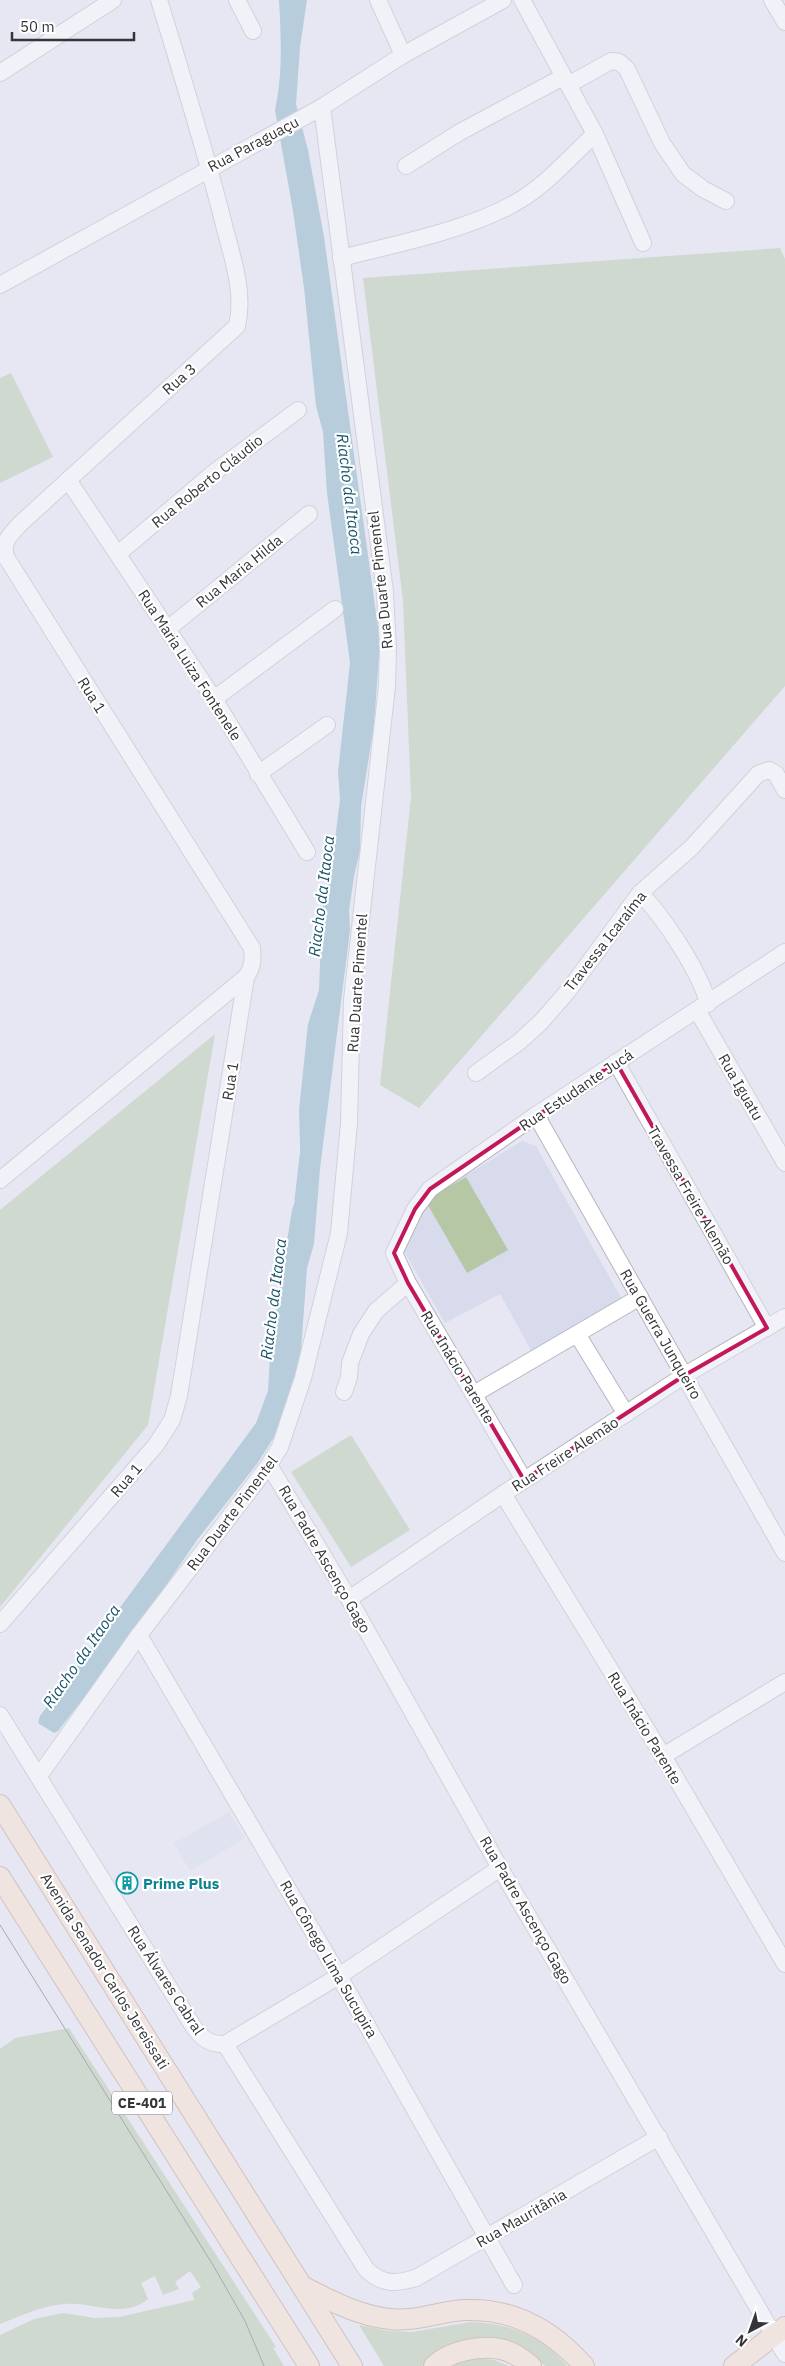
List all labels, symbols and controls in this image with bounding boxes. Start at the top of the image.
scale bar [12,10,135,42]
text: 50 m [20,17,55,36]
street label: Rua Paraguaçu [204,112,302,176]
street label: Rua 3 [158,359,200,399]
street label: Rua Roberto Cláudio [147,430,267,532]
water label: Riacho da Itaoca [333,432,367,556]
street label: Rua Duarte Pimentel [363,510,397,650]
street label: Rua Maria Hilda [192,530,286,612]
street label: Rua Maria Luiza Fontenele [134,586,246,744]
street label: Rua 1 [74,674,110,716]
water label: Riacho da Itaoca [304,834,338,958]
street label: Travessa Icaraíma [560,887,650,995]
street label: Rua Duarte Pimentel [343,913,371,1053]
street label: Rua Estudante Jucá [515,1045,637,1135]
street label: Rua Iguatu [714,1050,768,1124]
street label: Rua 1 [218,1060,242,1102]
street label: Travessa Freire Alemão [644,1122,738,1268]
water label: Riacho da Itaoca [256,1237,290,1361]
street label: Rua Guerra Junqueiro [616,1266,706,1402]
street label: Rua Inácio Parente [417,1307,499,1427]
street label: Rua Freire Alemão [508,1412,622,1496]
street label: Rua Duarte Pimentel [183,1452,281,1574]
street label: Rua 1 [106,1459,146,1501]
street label: Rua Padre Ascenço Gago [275,1482,375,1636]
water label: Riacho da Itaoca [38,1600,124,1712]
street label: Rua Inácio Parente [604,1668,686,1788]
street label: Rua Padre Ascenço Gago [476,1833,576,1987]
street label: Avenida Senador Carlos Jereissati [37,1869,173,2073]
building icon: Prime Plus [115,1871,139,1895]
place label: Prime Plus [143,1874,220,1893]
street label: Rua Cônego Lima Sucupira [276,1877,382,2041]
street label: Rua Álvares Cabral [124,1922,208,2038]
road number: CE-401 [112,2092,172,2114]
street label: Rua Mauritânia [472,2184,570,2252]
north arrow [725,2306,775,2356]
text: N [732,2331,751,2351]

